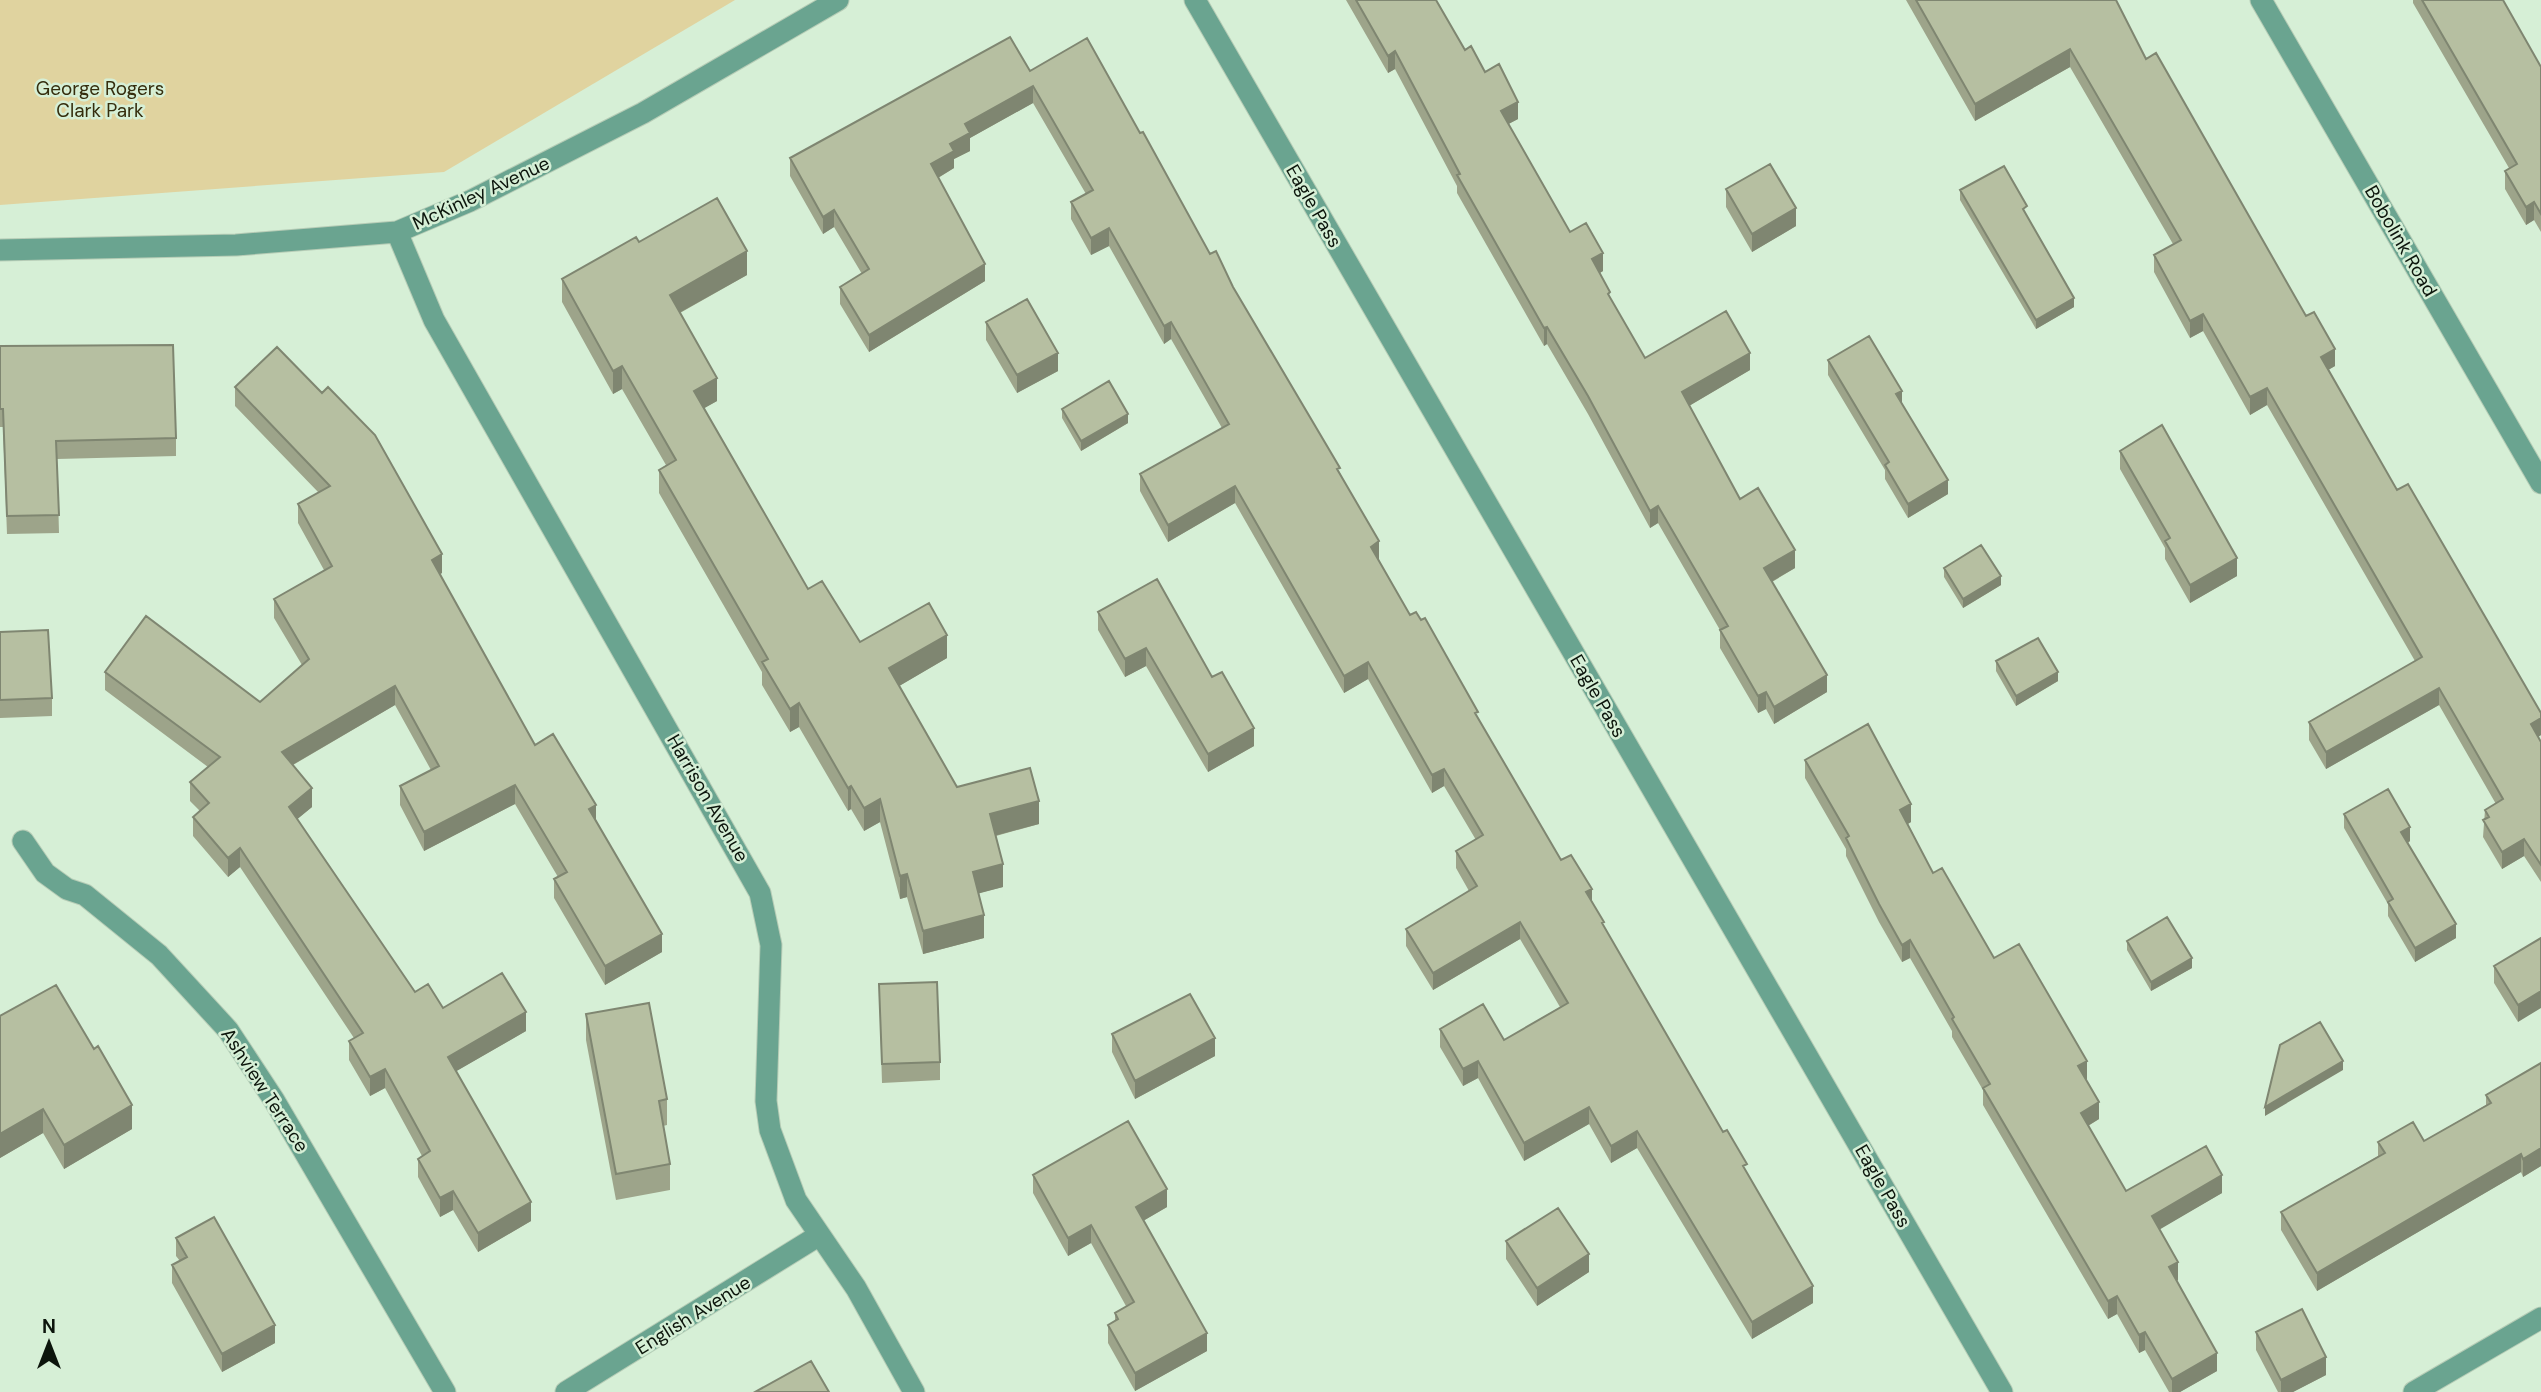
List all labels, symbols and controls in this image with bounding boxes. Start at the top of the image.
park label: George Rogers Clark Park [36,76,164,123]
street label: McKinley Avenue [409,150,553,236]
street label: Eagle Pass [1280,160,1348,252]
street label: Bobolink Road [2359,181,2443,301]
street label: Eagle Pass [1564,650,1632,742]
street label: Harrison Avenue [661,730,755,866]
street label: Ashview Terrace [216,1023,314,1157]
street label: Eagle Pass [1849,1140,1917,1232]
street label: English Avenue [631,1270,755,1360]
north arrow [14,1308,84,1378]
text: N [42,1314,56,1339]

